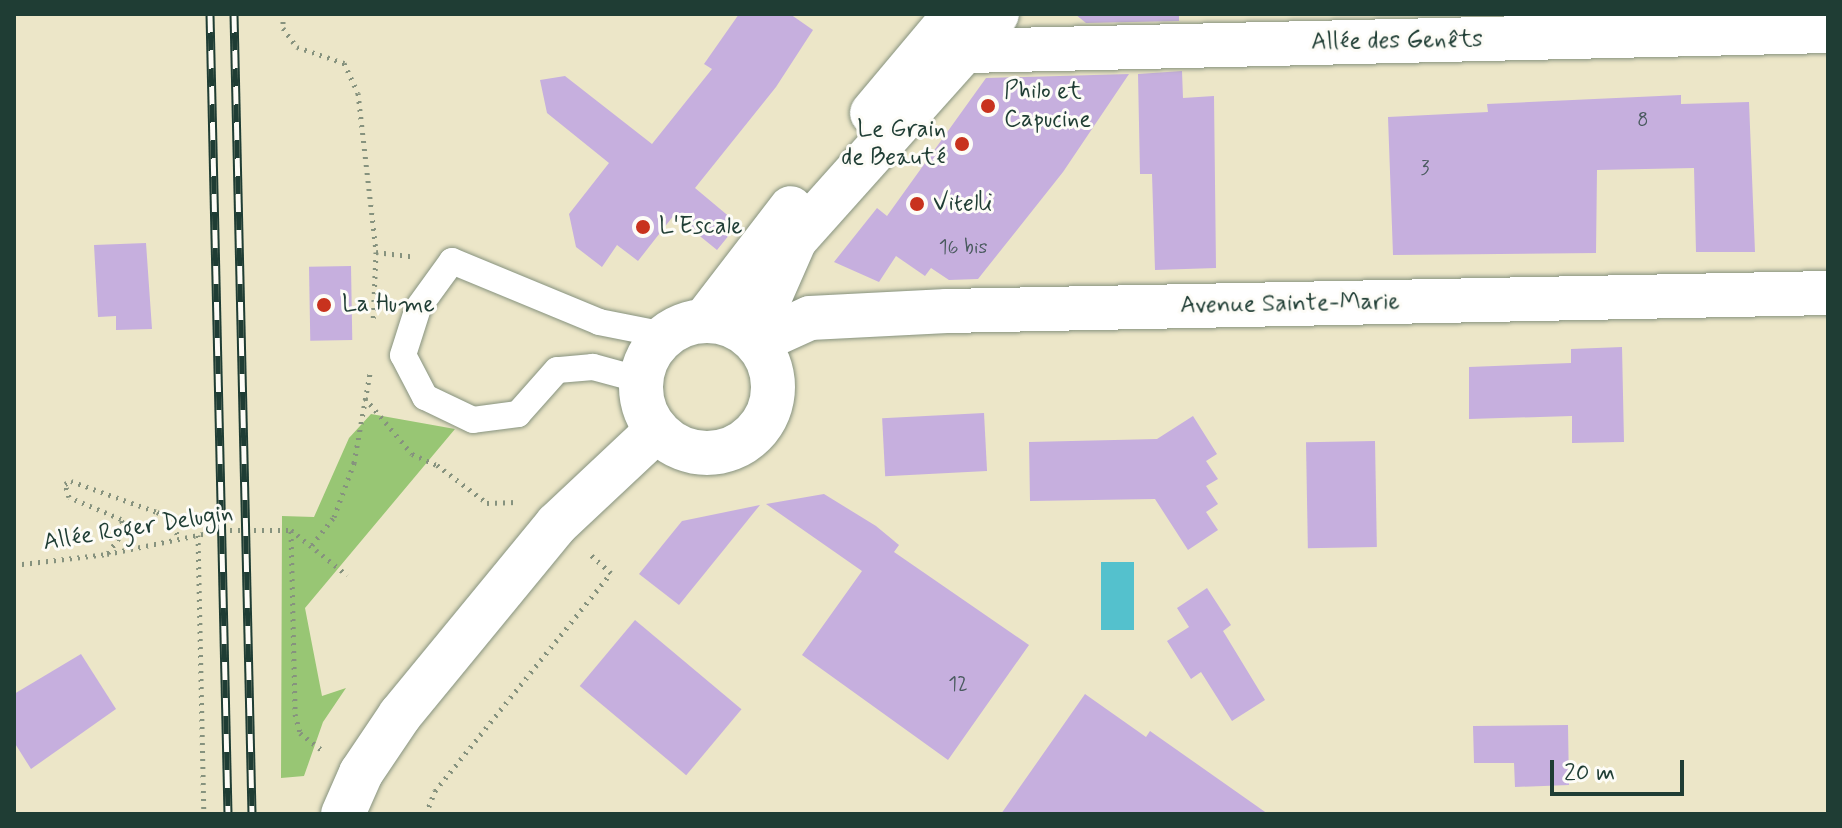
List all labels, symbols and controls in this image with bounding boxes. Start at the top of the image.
street label: Allée des Genêts [1310,25,1484,57]
place label: Philo et Capucine [1004,78,1091,134]
marker: Philo et Capucine [979,97,997,115]
house number: 8 [1637,108,1649,132]
place label: Le Grain de Beauté [840,116,946,172]
marker: Le Grain de Beauté [953,135,971,153]
house number: 3 [1420,156,1430,180]
place label: Vitelli [933,190,993,218]
marker: Vitelli [908,195,926,213]
place label: L'Escale [659,213,742,241]
marker: L'Escale [634,218,652,236]
house number: 16 bis [939,235,987,259]
street label: Avenue Sainte-Marie [1180,288,1400,320]
place label: La Hume [342,291,436,319]
marker: La Hume [313,294,335,316]
street label: Allée Roger Delugin [41,499,235,557]
house number: 12 [948,672,968,696]
scale bar [1554,744,1688,794]
text: 20 m [1564,758,1615,789]

